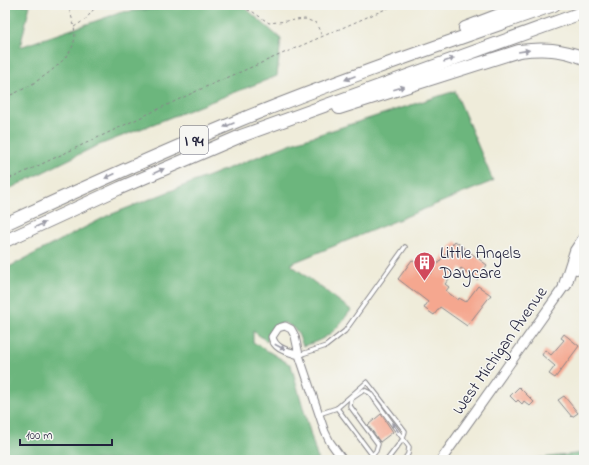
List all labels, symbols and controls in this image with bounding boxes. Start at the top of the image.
one-way arrow [517,47,530,53]
one-way arrow [443,57,455,63]
one-way arrow [344,75,356,81]
one-way arrow [394,85,406,91]
one-way arrow [223,122,235,128]
road number: I 94 [180,126,208,154]
one-way arrow [153,168,164,174]
one-way arrow [104,173,115,179]
one-way arrow [35,222,46,228]
place label: Little Angels Daycare [439,241,521,287]
building icon: Little Angels Daycare [411,249,437,282]
street label: West Michigan Avenue [446,281,556,421]
one-way arrow [274,344,286,351]
scale bar [20,421,112,447]
one-way arrow [391,422,399,433]
text: 100 m [26,427,53,445]

